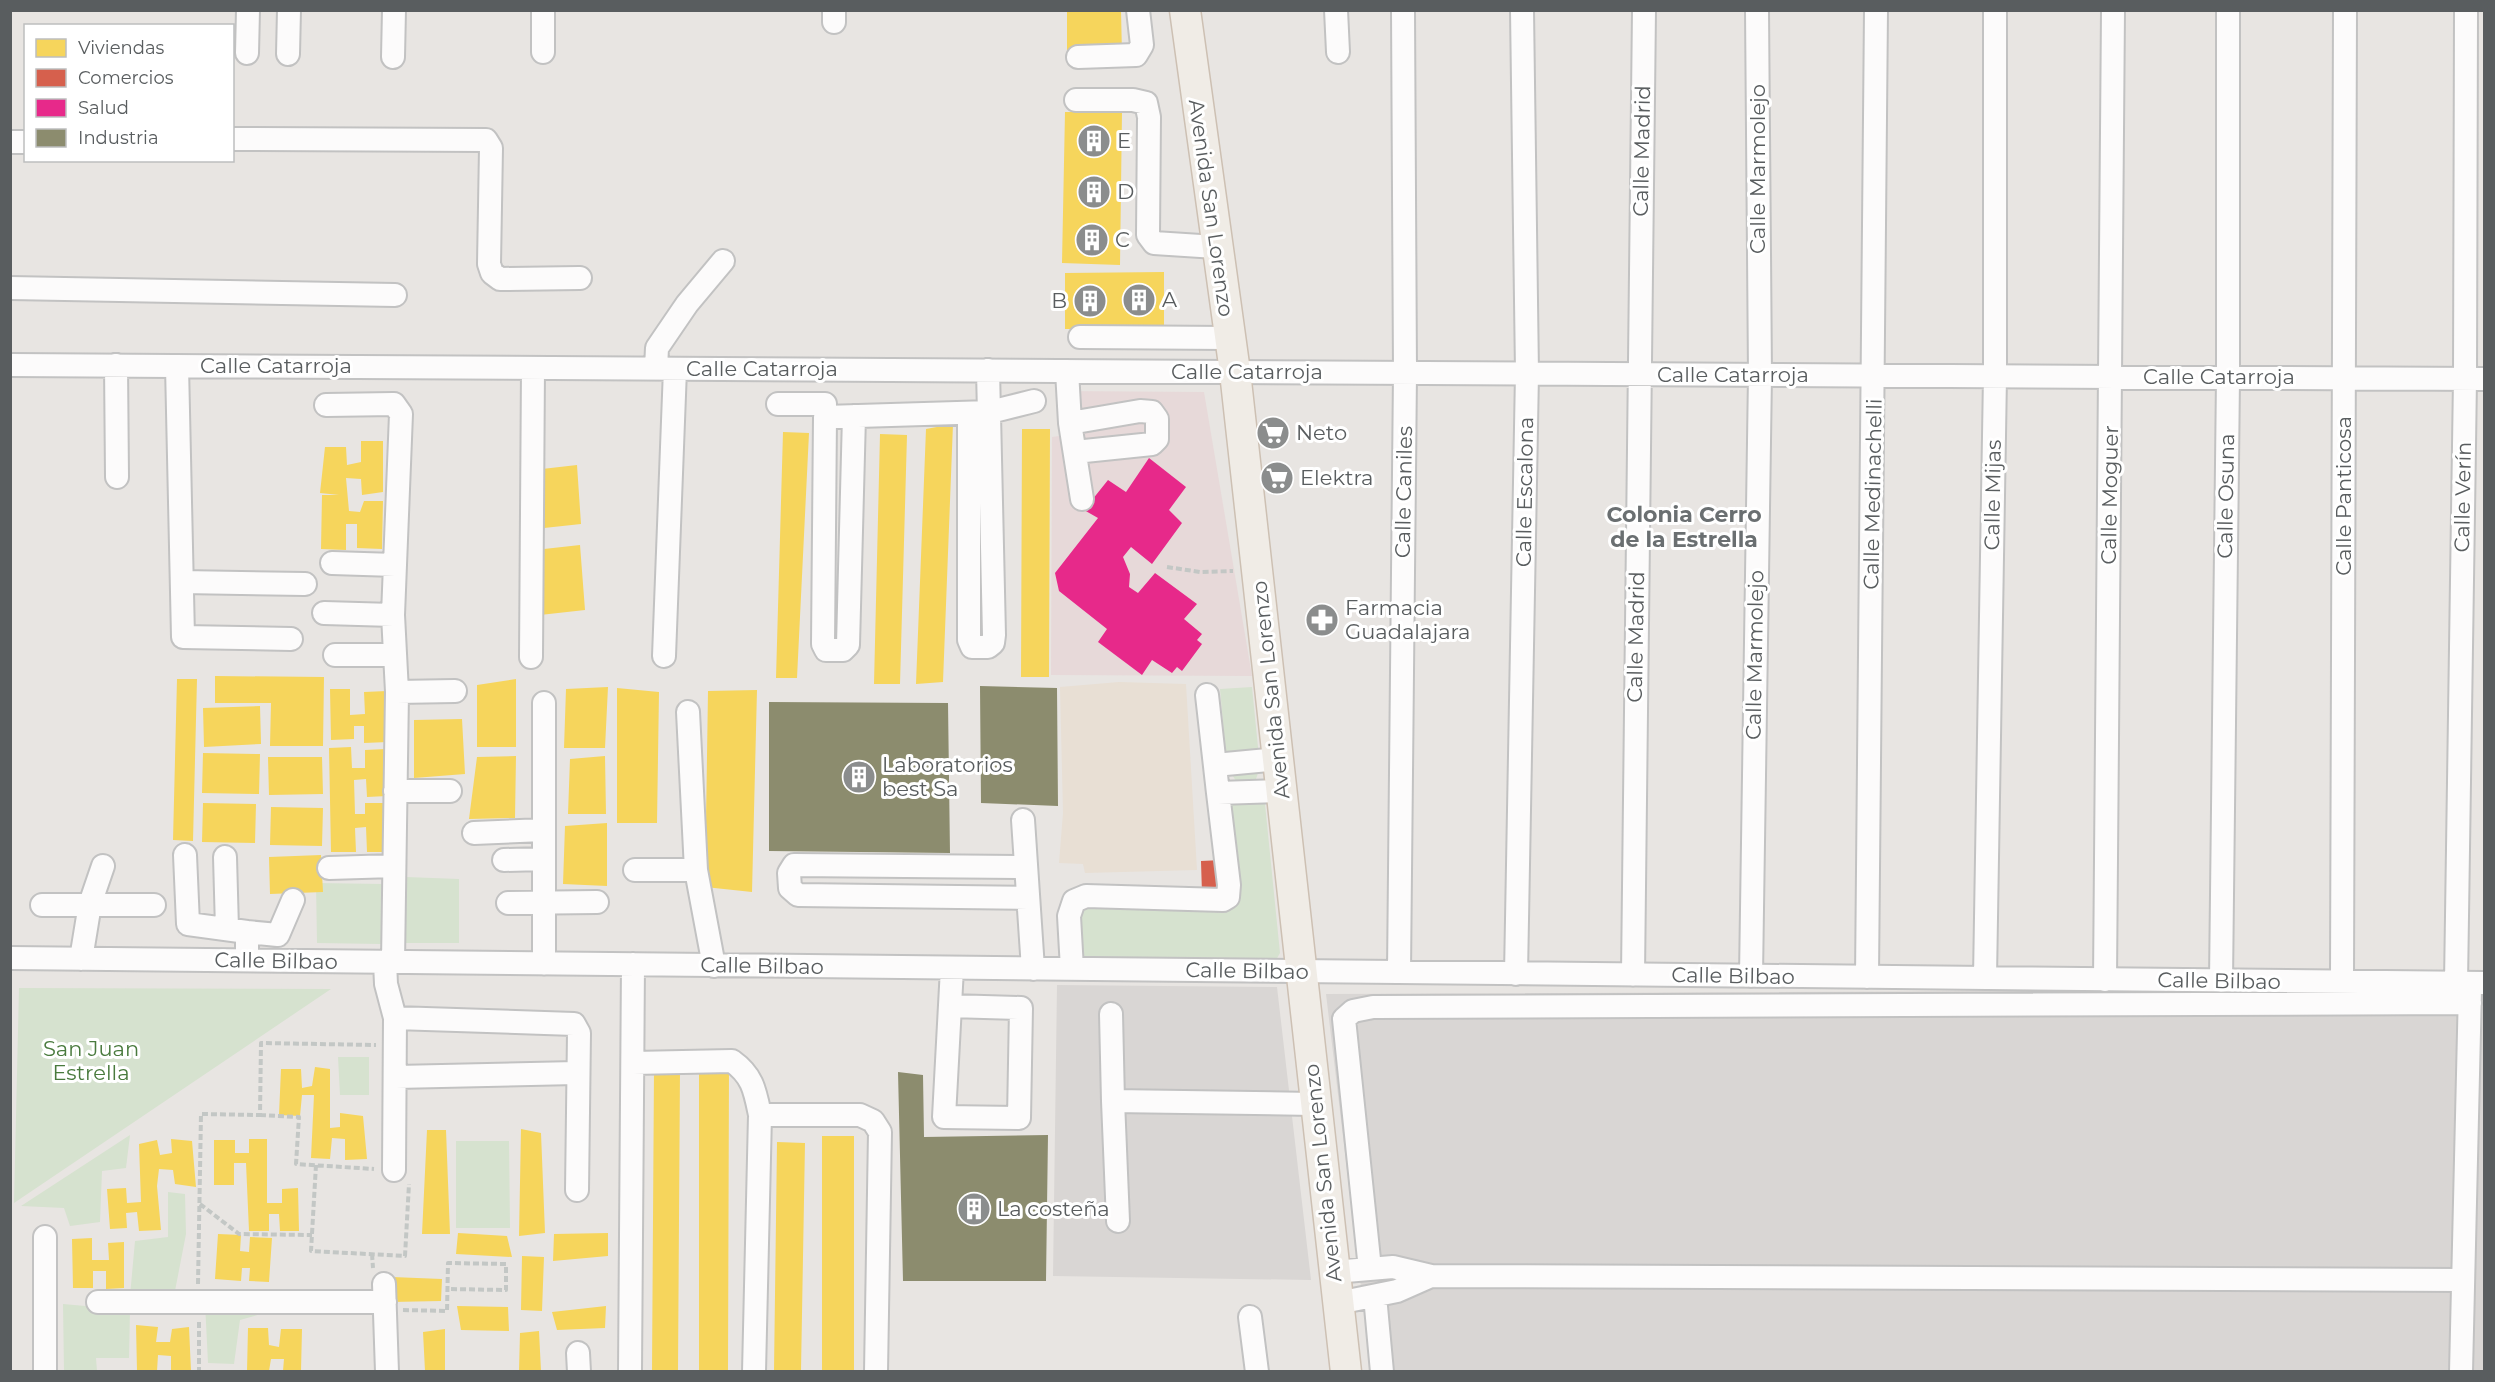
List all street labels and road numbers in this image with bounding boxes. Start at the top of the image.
street label: Calle Marmolejo [1745,84,1770,254]
street label: Calle Madrid [1628,85,1655,217]
street label: Avenida San Lorenzo [1184,98,1239,318]
street label: Calle Catarroja [200,353,352,378]
street label: Calle Catarroja [686,356,838,381]
street label: Calle Catarroja [1171,359,1323,384]
street label: Calle Catarroja [1657,362,1809,387]
street label: Calle Catarroja [2143,364,2295,389]
street label: Calle Medinachelli [1858,398,1887,590]
street label: Calle Panticosa [2331,416,2356,576]
street label: Calle Escalona [1511,417,1538,567]
street label: Calle Moguer [2096,425,2123,565]
street label: Calle Caniles [1390,426,1417,558]
street label: Calle Osuna [2212,433,2239,559]
street label: Calle Mijas [1979,439,2006,551]
street label: Calle Verín [2449,441,2476,553]
street label: Calle Marmolejo [1741,570,1768,740]
street label: Calle Madrid [1622,571,1649,703]
street label: Avenida San Lorenzo [1247,580,1294,800]
street label: Calle Bilbao [214,947,338,974]
street label: Calle Bilbao [700,952,824,979]
street label: Calle Bilbao [1185,957,1309,984]
street label: Calle Bilbao [1671,962,1795,989]
street label: Calle Bilbao [2157,967,2281,994]
street label: Avenida San Lorenzo [1299,1063,1346,1283]

